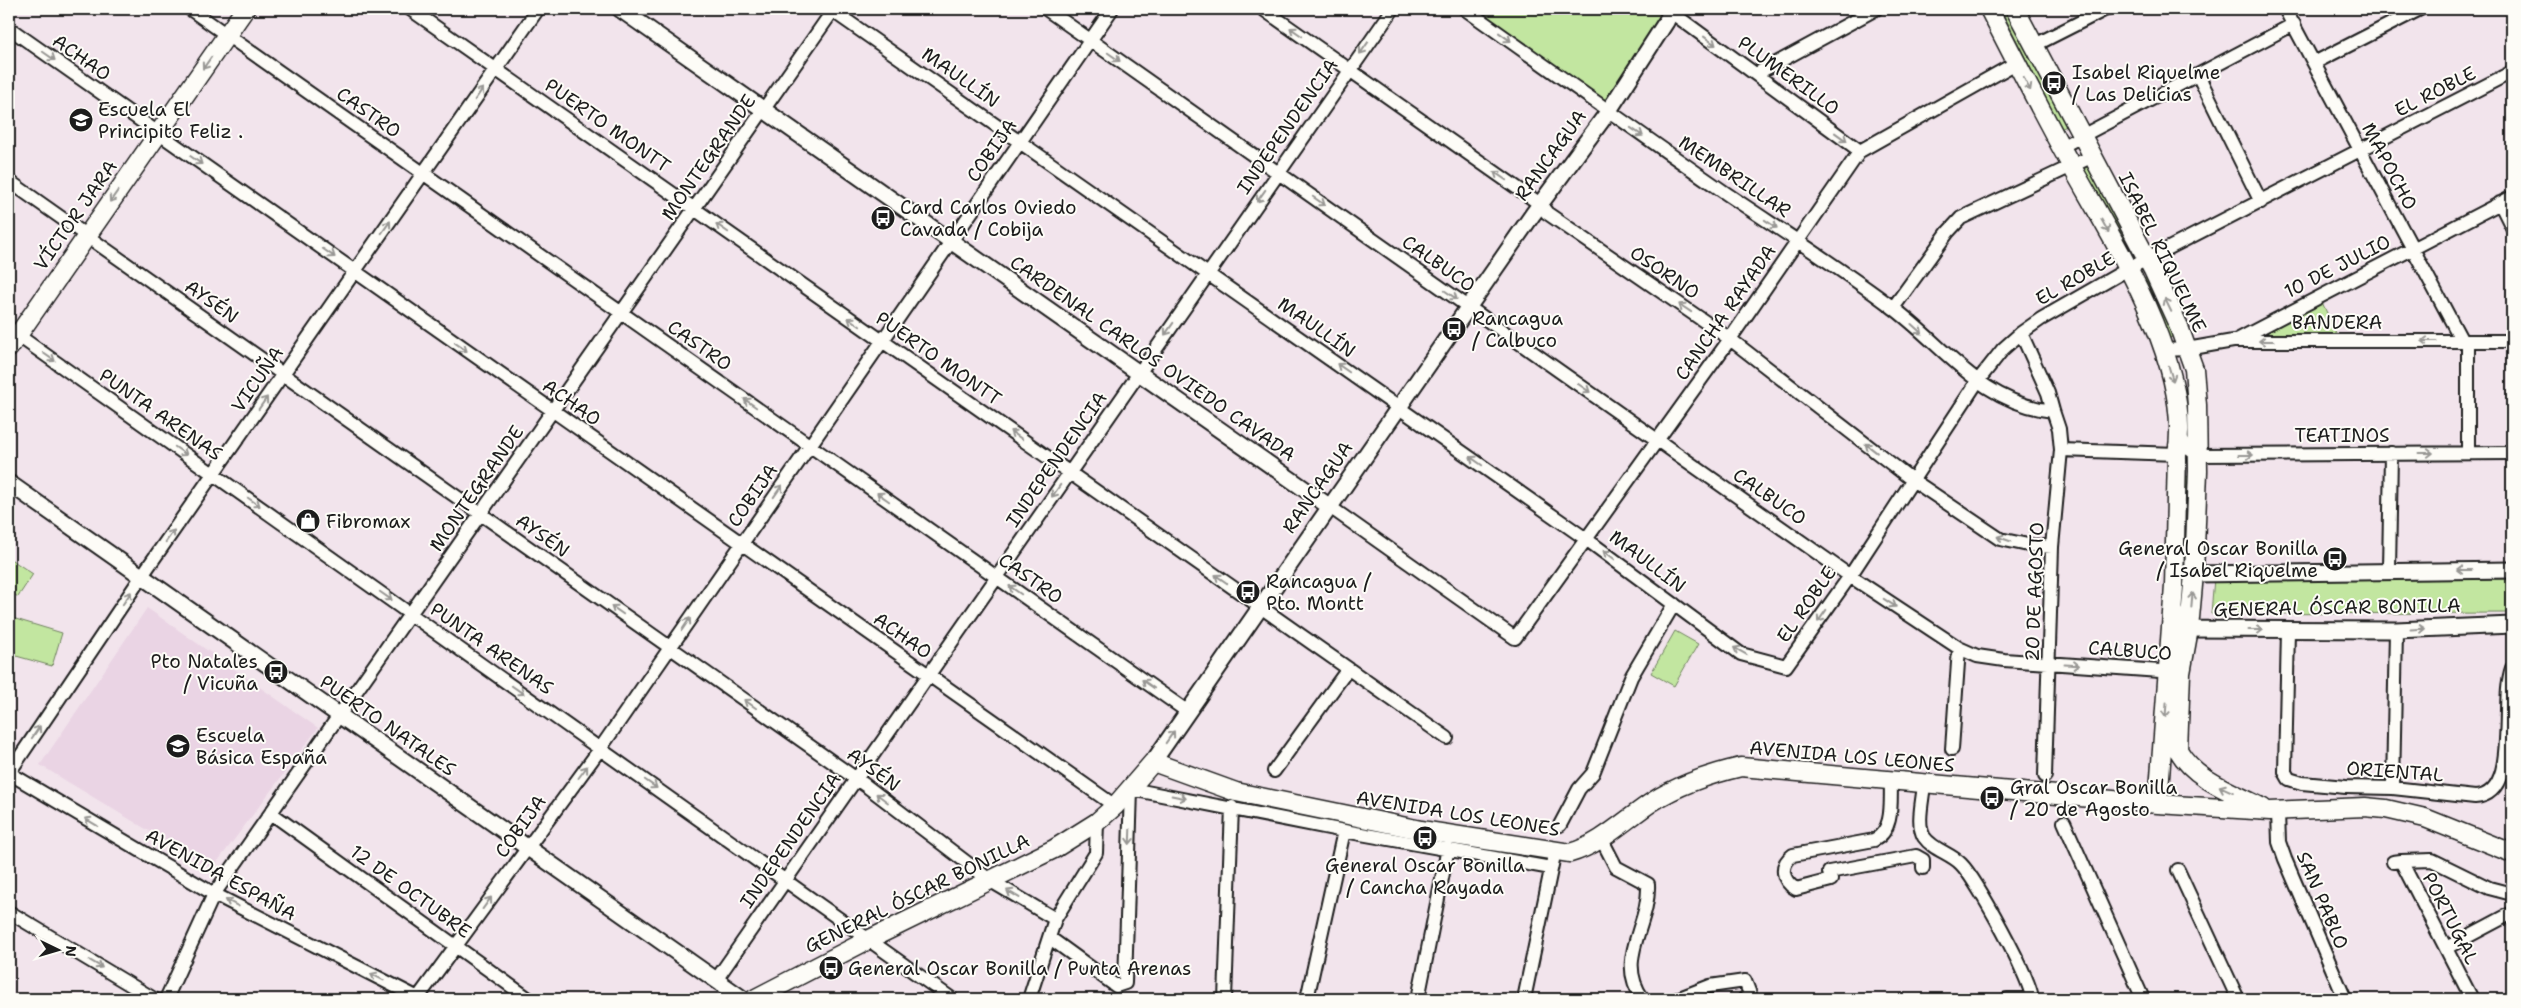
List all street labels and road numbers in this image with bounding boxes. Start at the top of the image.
street label: ACHAO [47,28,116,87]
street label: PLUMERILLO [1733,30,1845,121]
street label: MAULLÍN [917,41,1005,113]
street label: INDEPENDENCIA [1231,53,1344,199]
street label: EL ROBLE [2390,60,2480,123]
street label: PUERTO MONTT [540,73,676,178]
street label: CASTRO [332,81,406,144]
street label: MONTEGRANDE [656,89,761,225]
street label: RANCAGUA [1509,105,1592,206]
street label: COBIJA [961,114,1022,187]
street label: MAPOCHO [2356,118,2423,214]
street label: MEMBRILLAR [1674,130,1796,223]
street label: VÍCTOR JARA [27,154,123,275]
street label: ISABEL RIQUELME [2113,168,2212,337]
street label: CALBUCO [1397,229,1480,298]
street label: 10 DE JULIO [2280,229,2395,304]
street label: CANCHA RAYADA [1669,239,1782,385]
street label: OSORNO [1625,240,1704,305]
street label: EL ROBLE [2031,246,2120,311]
street label: CARDENAL CARLOS OVIEDO CAVADA [1005,250,1301,467]
street label: AYSÉN [180,273,244,329]
street label: MAULLÍN [1273,291,1361,363]
street label: PUERTO MONTT [871,306,1007,411]
street label: BANDERA [2292,310,2382,335]
street label: CASTRO [663,314,737,377]
street label: VICUÑA [225,341,289,417]
street label: PUNTA ARENAS [94,363,227,466]
street label: ACHAO [537,373,606,432]
street label: INDEPENDENCIA [1000,386,1113,532]
street label: MONTEGRANDE [424,420,529,556]
street label: TEATINOS [2294,423,2390,448]
street label: RANCAGUA [1277,436,1358,538]
street label: COBIJA [722,459,783,532]
street label: CALBUCO [1728,462,1811,531]
street label: AYSÉN [511,507,575,563]
street label: 20 DE AGOSTO [2020,522,2049,662]
street label: MAULLÍN [1604,524,1692,598]
street label: CASTRO [994,547,1068,610]
street label: EL ROBLE [1771,561,1842,647]
street label: GENERAL ÓSCAR BONILLA [2213,592,2461,622]
street label: PUNTA ARENAS [425,597,558,700]
street label: ACHAO [868,606,937,665]
street label: CALBUCO [2087,635,2173,666]
street label: PUERTO NATALES [315,669,461,782]
street label: AVENIDA LOS LEONES [1748,735,1956,778]
street label: AYSÉN [842,741,906,797]
street label: ORIENTAL [2346,756,2444,787]
street label: INDEPENDENCIA [734,767,847,913]
street label: AVENIDA LOS LEONES [1354,785,1562,842]
street label: COBIJA [489,790,552,863]
street label: AVENIDA ESPAÑA [141,822,301,926]
street label: GENERAL ÓSCAR BONILLA [800,827,1034,959]
street label: 12 DE OCTUBRE [345,839,476,944]
street label: SAN PABLO [2291,848,2354,953]
street label: PORTUGAL [2417,868,2484,969]

